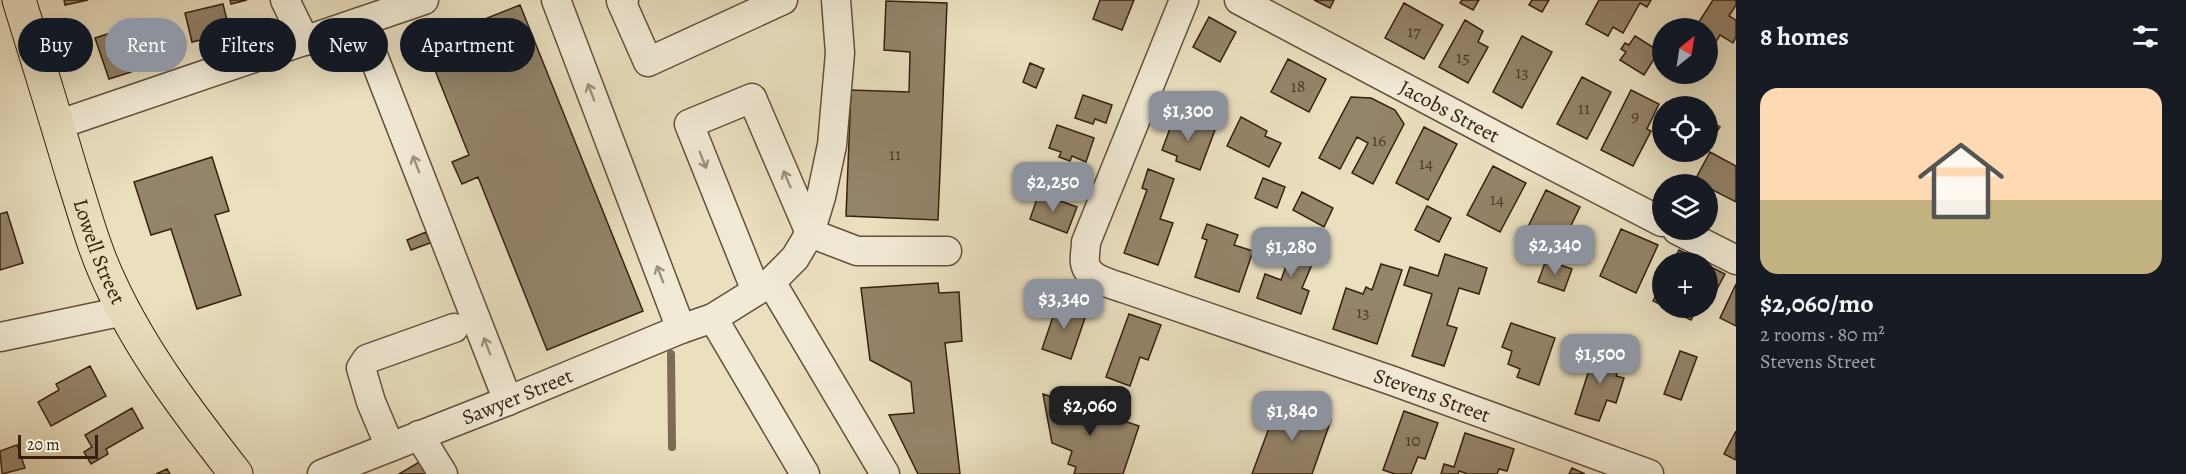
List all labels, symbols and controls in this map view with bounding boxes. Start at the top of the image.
chip: Buy [18,18,93,72]
chip: Rent [105,18,187,72]
chip: Filters [199,18,296,72]
chip: New [308,18,388,72]
chip: Apartment [400,18,535,72]
north arrow [1652,18,1718,84]
map controls [1652,18,1718,318]
house number: 17 [1407,19,1421,43]
text: 8 homes [1760,19,1849,54]
icon: filters [2129,20,2162,53]
house number: 15 [1456,45,1470,69]
house number: 13 [1515,60,1529,84]
street label: Jacobs Street [1394,73,1505,150]
house number: 18 [1291,74,1305,98]
one-way arrow [585,83,596,101]
pin: $1,300 [1139,91,1237,142]
house number: 11 [1578,96,1590,120]
button: locate [1652,96,1718,162]
text: $1,300 [1163,97,1213,124]
house number: 9 [1631,104,1639,128]
icon: home [1907,127,2015,235]
house number: 16 [1372,128,1386,152]
house number: 11 [889,142,901,166]
one-way arrow [698,150,709,168]
house number: 14 [1419,151,1433,175]
one-way arrow [410,156,421,174]
pin: $2,250 [1004,162,1102,213]
text: $2,250 [1027,168,1079,195]
one-way arrow [781,171,792,189]
button: layers [1652,174,1718,240]
house number: 14 [1490,187,1504,211]
street label: Lowell Street [67,195,132,309]
pin: $2,340 [1506,225,1604,276]
pin: $1,280 [1242,227,1340,278]
text: $2,340 [1529,231,1581,258]
text: $1,280 [1265,233,1317,260]
button: + [1652,252,1718,318]
one-way arrow [654,265,665,284]
pin: $3,340 [1015,279,1113,330]
text: $3,340 [1038,285,1090,312]
text: $2,060/mo [1760,286,1874,321]
house number: 13 [1356,300,1370,324]
text: 2 rooms · 80 m² [1760,321,1885,348]
pin: $1,500 [1551,334,1649,385]
one-way arrow [481,337,492,356]
text: $1,500 [1575,340,1625,367]
text: Stevens Street [1760,348,1876,375]
street label: Sawyer Street [458,361,577,432]
street label: Stevens Street [1370,361,1494,429]
pin: $2,060 [1041,386,1139,437]
pin: $1,840 [1243,391,1341,442]
text: $2,060 [1063,392,1117,419]
text: $1,840 [1267,397,1317,424]
house number: 10 [1405,428,1421,452]
scale bar [18,432,98,460]
text: 20 m [27,434,60,456]

